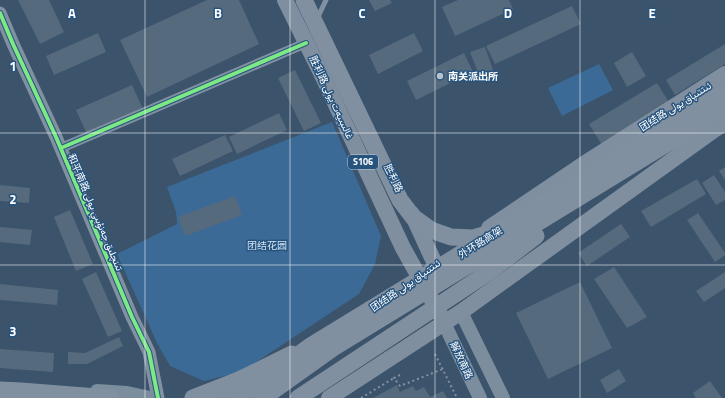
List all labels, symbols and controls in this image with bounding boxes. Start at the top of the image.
text: A [68,3,76,23]
text: B [214,3,222,23]
text: C [358,3,366,23]
text: D [504,3,512,23]
text: E [648,3,656,23]
street label: 胜利路 غالىبىيەت يولى [306,53,357,141]
text: 1 [9,56,17,76]
place label: 南关派出所 [448,69,498,84]
marker: 南关派出所 [435,71,445,81]
street label: 团结路 ئىتتىپاق يولى [636,78,714,135]
street label: 和平南路 تىنچلىق جەنۇبىي يولى [63,151,127,274]
road number: S106 [348,155,378,169]
street label: 胜利路 [380,161,407,195]
text: 2 [9,189,17,209]
street label: 外环路高架 [455,223,505,262]
park label: 团结花园 [247,238,287,253]
street label: 团结路 ئىتتىپاق يولى [367,256,443,315]
text: 3 [9,321,17,341]
street label: 解放南路 [446,339,477,382]

